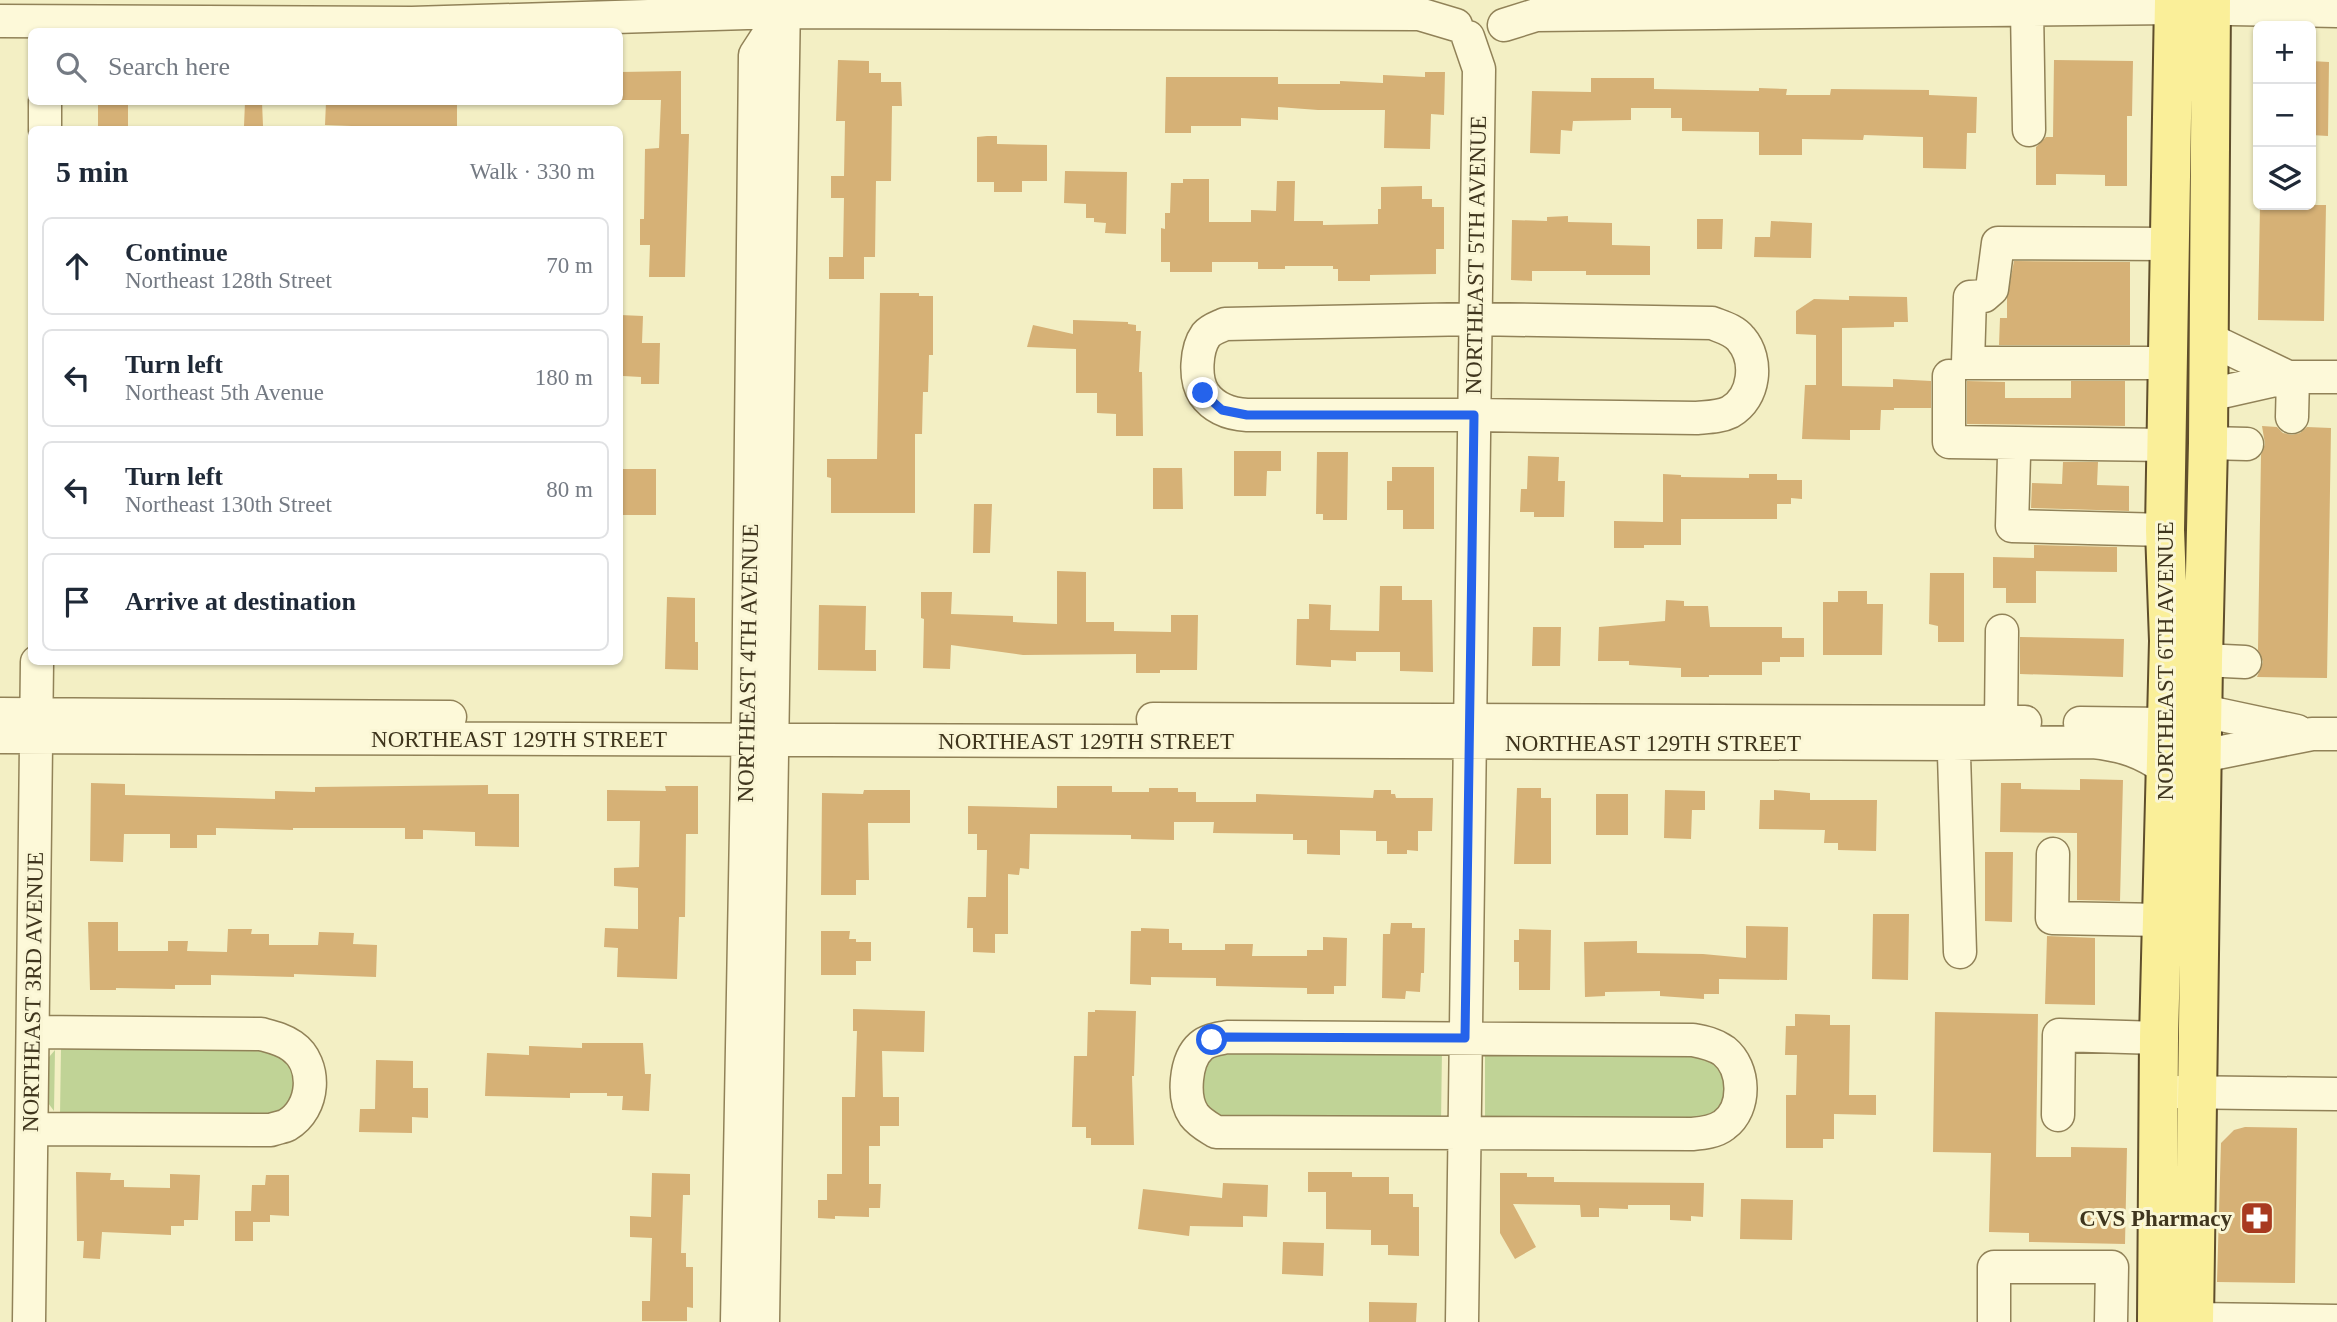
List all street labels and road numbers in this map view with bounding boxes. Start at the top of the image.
street label: NORTHEAST 5TH AVENUE [1461,115,1491,395]
street label: NORTHEAST 6TH AVENUE [2153,522,2178,800]
street label: NORTHEAST 4TH AVENUE [733,523,763,803]
street label: NORTHEAST 129TH STREET [371,727,667,752]
street label: NORTHEAST 129TH STREET [938,729,1234,754]
street label: NORTHEAST 129TH STREET [1505,731,1801,756]
street label: NORTHEAST 3RD AVENUE [18,852,48,1132]

